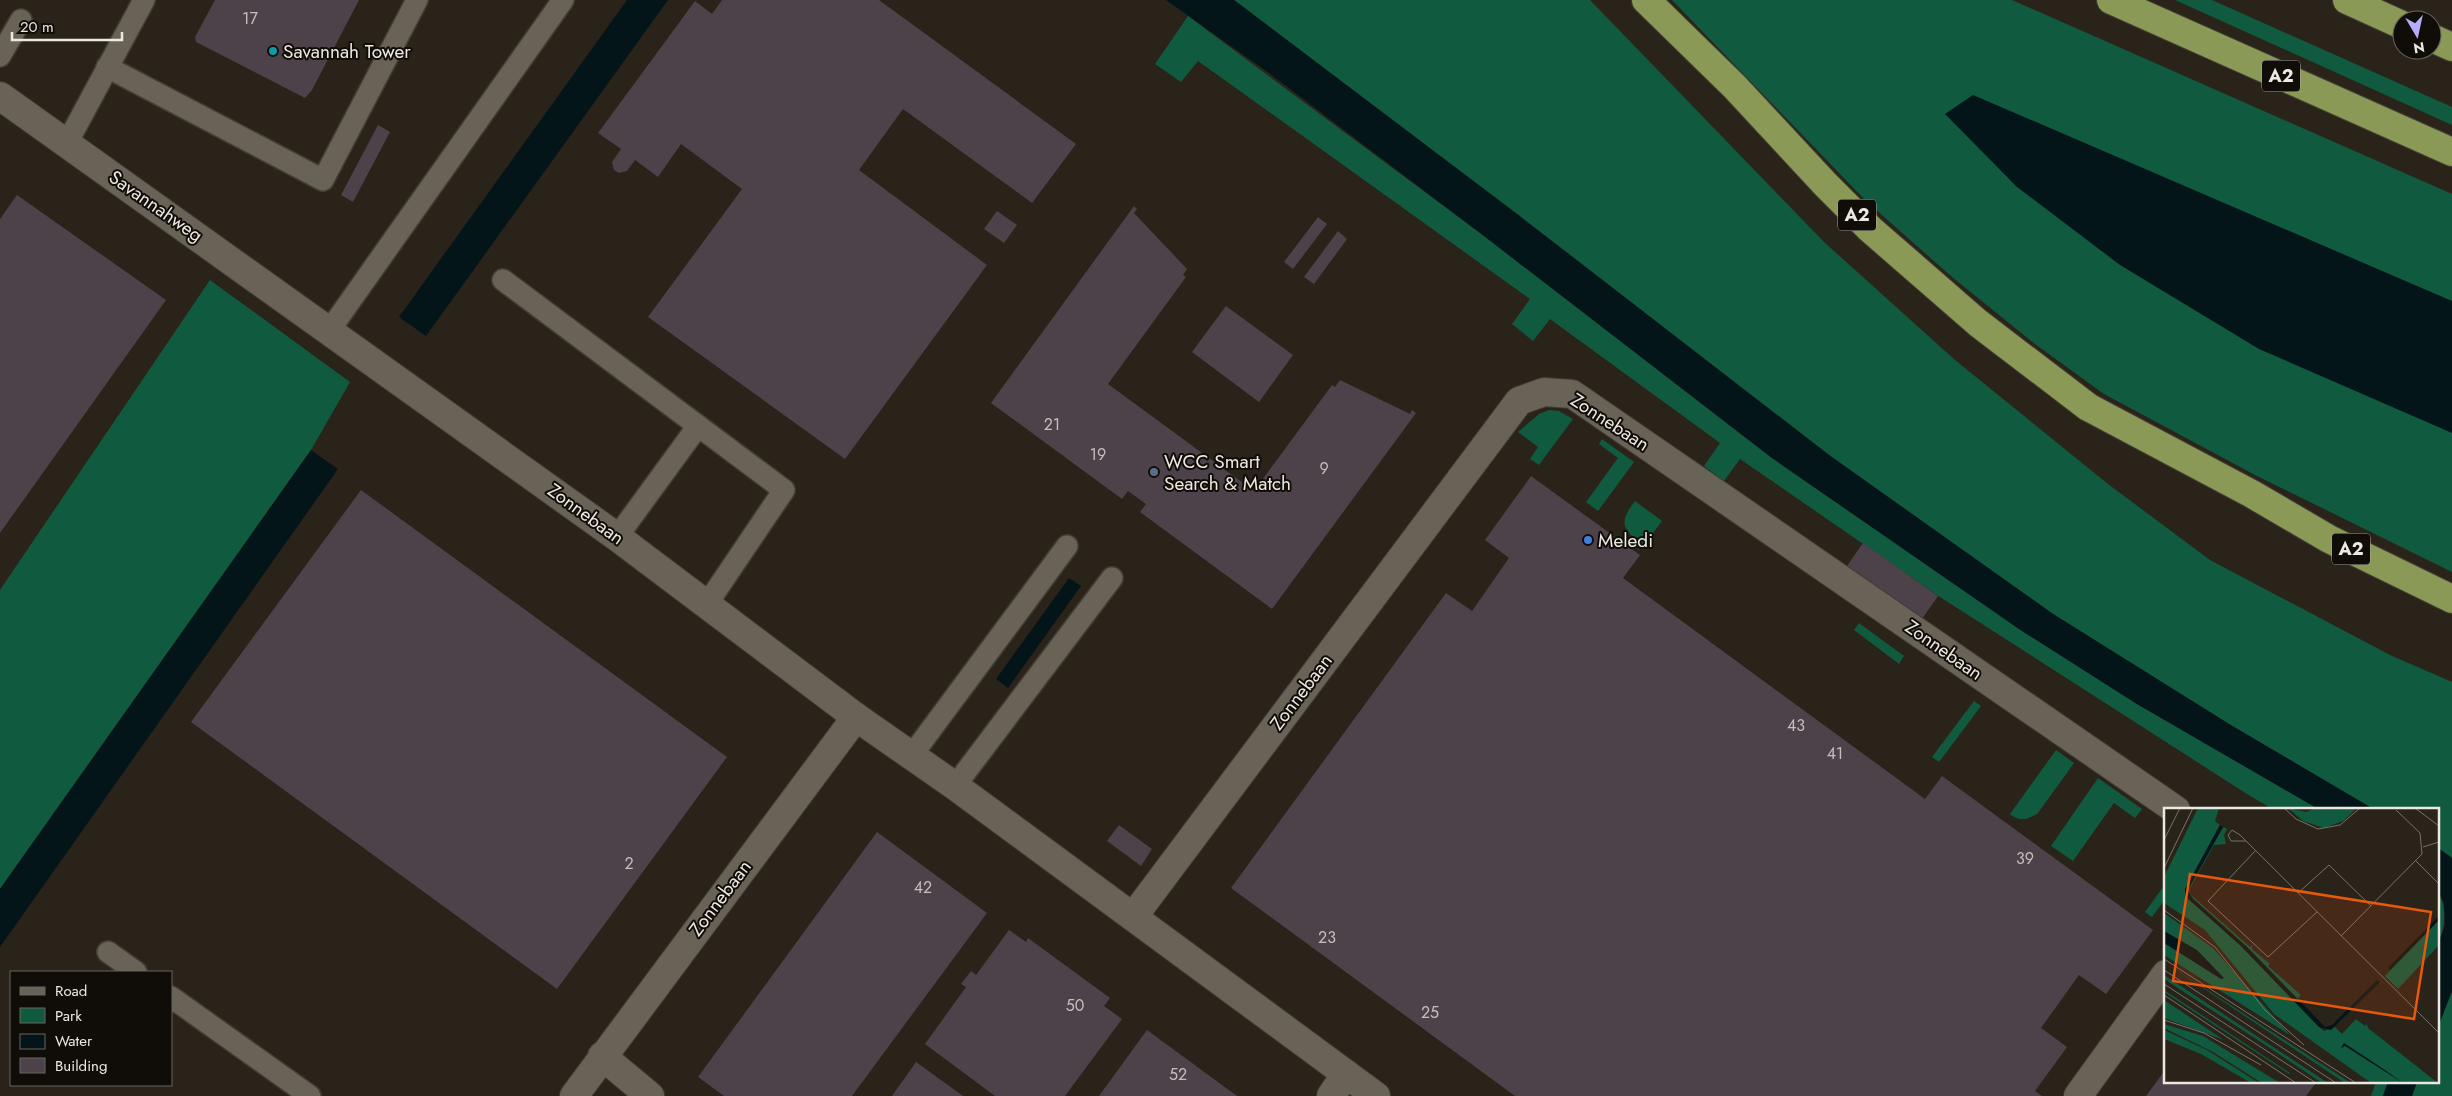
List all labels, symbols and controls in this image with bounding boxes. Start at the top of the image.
house number: 17 [242,7,258,30]
scale bar [12,10,122,42]
north arrow [2392,10,2442,60]
text: 20 m [20,16,54,38]
text: N [2412,37,2426,59]
place label: Savannah Tower [283,38,411,65]
marker: Savannah Tower [267,45,279,57]
road number: A2 [2262,60,2300,92]
street label: Savannahweg [104,164,208,248]
road number: A2 [1838,200,1876,230]
street label: Zonnebaan [1565,386,1655,458]
house number: 21 [1044,413,1060,436]
house number: 19 [1090,443,1106,466]
place label: WCC Smart Search & Match [1164,448,1291,497]
house number: 9 [1319,457,1329,480]
marker: WCC Smart Search & Match [1148,466,1160,478]
street label: Zonnebaan [542,477,630,551]
place label: Meledi [1598,527,1653,554]
marker: Meledi [1582,534,1594,546]
road number: A2 [2332,534,2370,564]
street label: Zonnebaan [1900,613,1988,687]
street label: Zonnebaan [1263,648,1339,736]
house number: 43 [1787,714,1805,737]
house number: 41 [1827,742,1843,765]
inset map [2164,808,2440,1084]
house number: 39 [2016,847,2034,870]
house number: 2 [624,852,634,875]
street label: Zonnebaan [682,854,758,942]
house number: 42 [914,876,932,899]
house number: 23 [1318,926,1336,949]
legend [10,971,172,1086]
text: Road [55,980,87,1002]
house number: 50 [1066,994,1084,1017]
house number: 25 [1421,1001,1439,1024]
text: Park [55,1005,82,1027]
text: Water [55,1030,93,1052]
text: Building [55,1055,107,1077]
house number: 52 [1169,1063,1187,1086]

